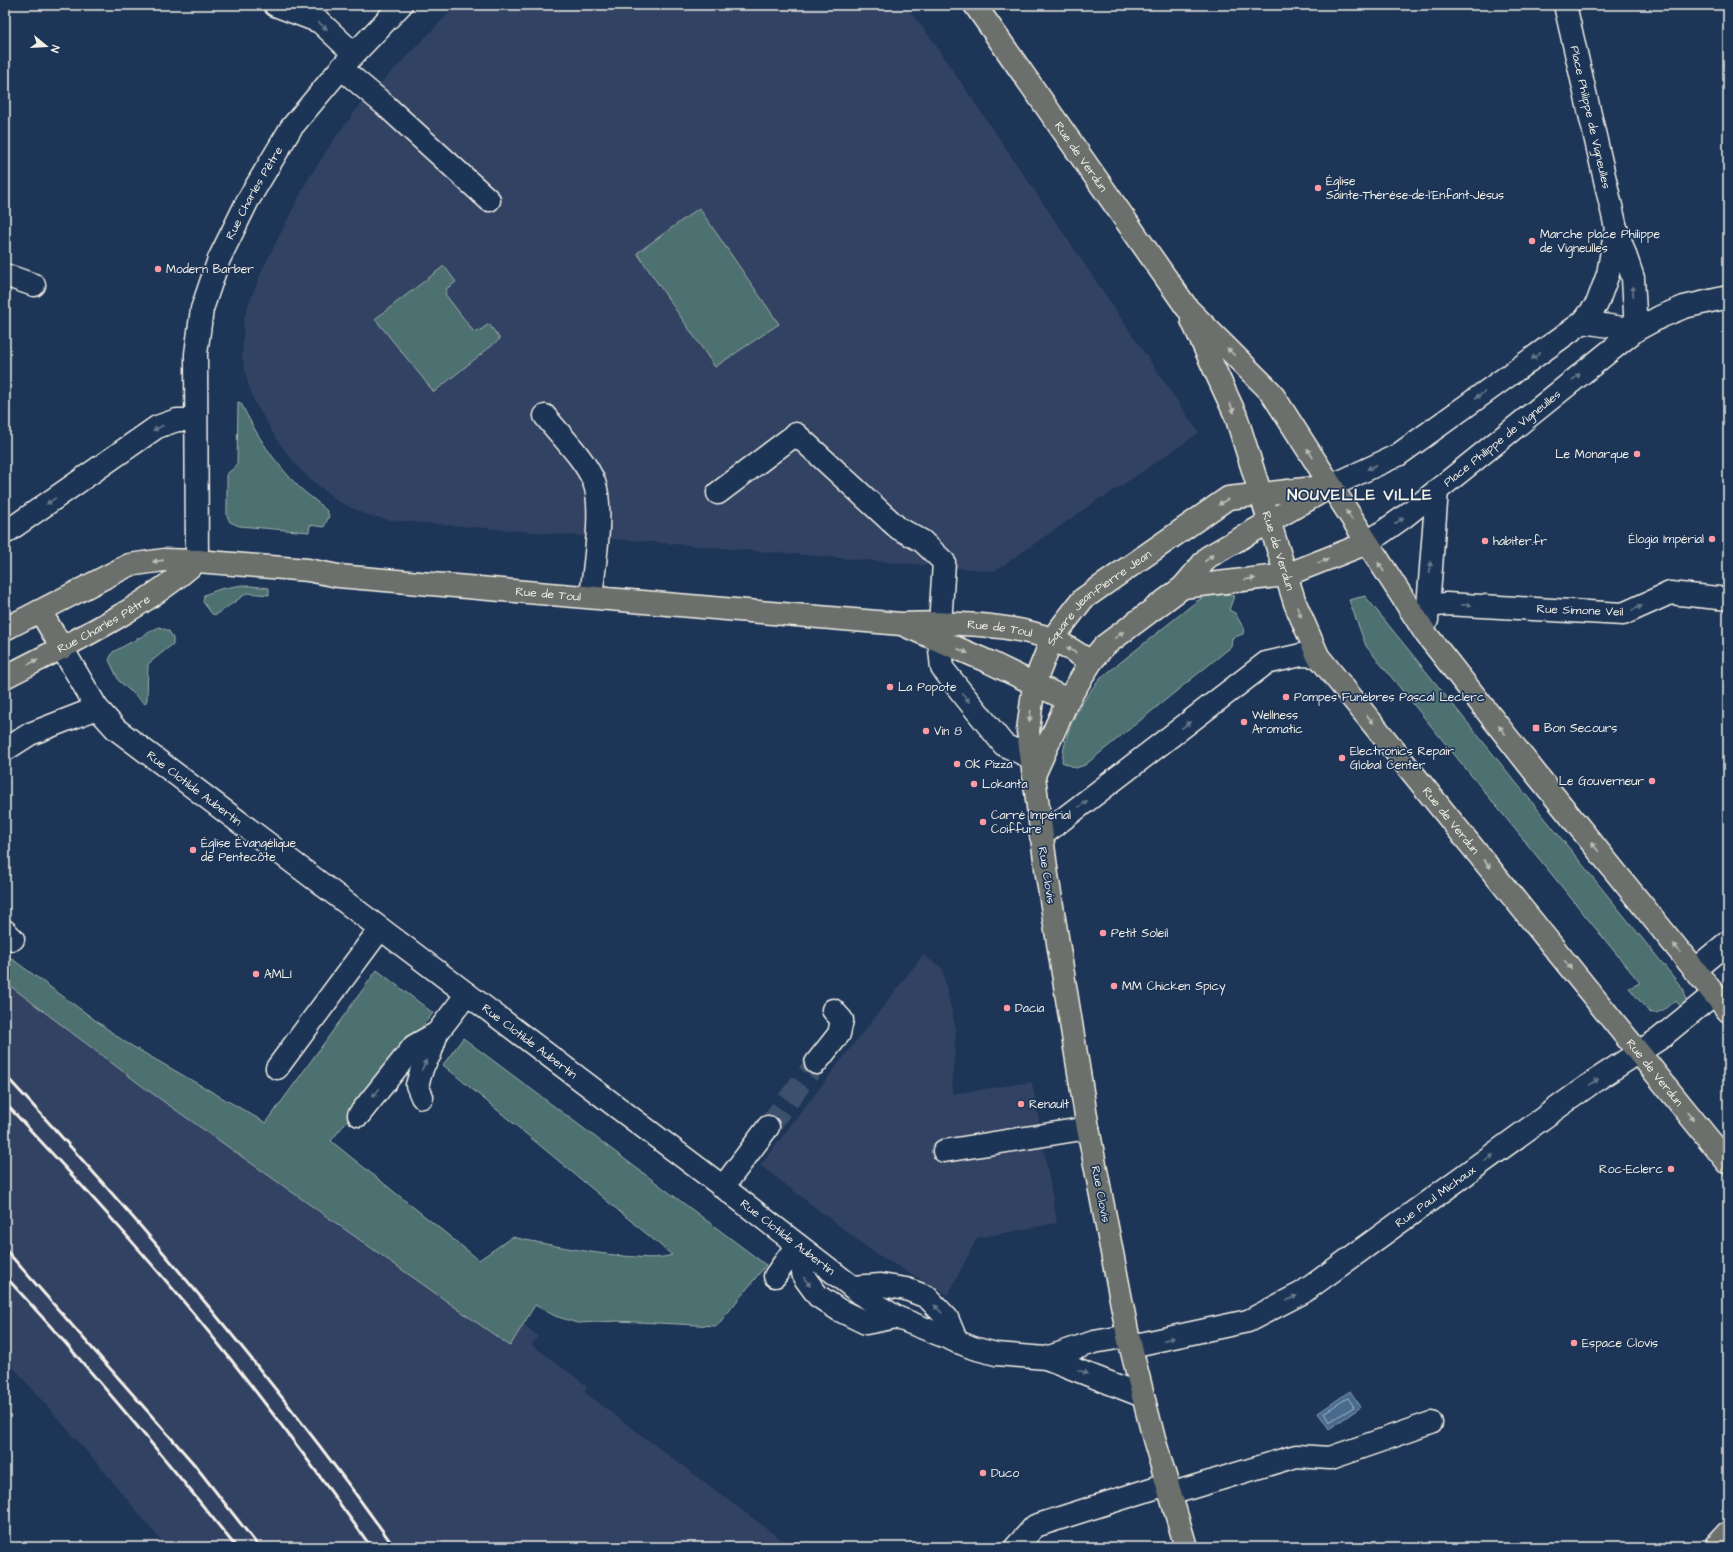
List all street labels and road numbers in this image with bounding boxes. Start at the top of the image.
street label: Place Philippe de Vigneulles [1566,44,1615,190]
street label: Rue de Verdun [1050,118,1111,195]
street label: Rue Charles Pêtre [222,143,287,243]
street label: Place Philippe de Vigneulles [1440,386,1565,491]
street label: Rue de Verdun [1258,509,1299,593]
street label: Square Jean-Pierre Jean [1042,546,1155,648]
street label: Rue de Toul [515,583,582,606]
street label: Rue Charles Pêtre [54,591,154,658]
street label: Rue Simone Veil [1536,600,1624,621]
street label: Rue de Toul [967,616,1034,642]
street label: Rue Clotilde Aubertin [143,747,245,830]
street label: Rue de Verdun [1418,783,1483,858]
street label: Rue Clovis [1034,846,1059,905]
street label: Rue Clotilde Aubertin [478,1000,581,1083]
street label: Rue de Verdun [1622,1035,1687,1110]
street label: Rue Paul Michaux [1392,1162,1480,1232]
street label: Rue Clovis [1087,1164,1114,1224]
street label: Rue Clotilde Aubertin [737,1195,838,1279]

